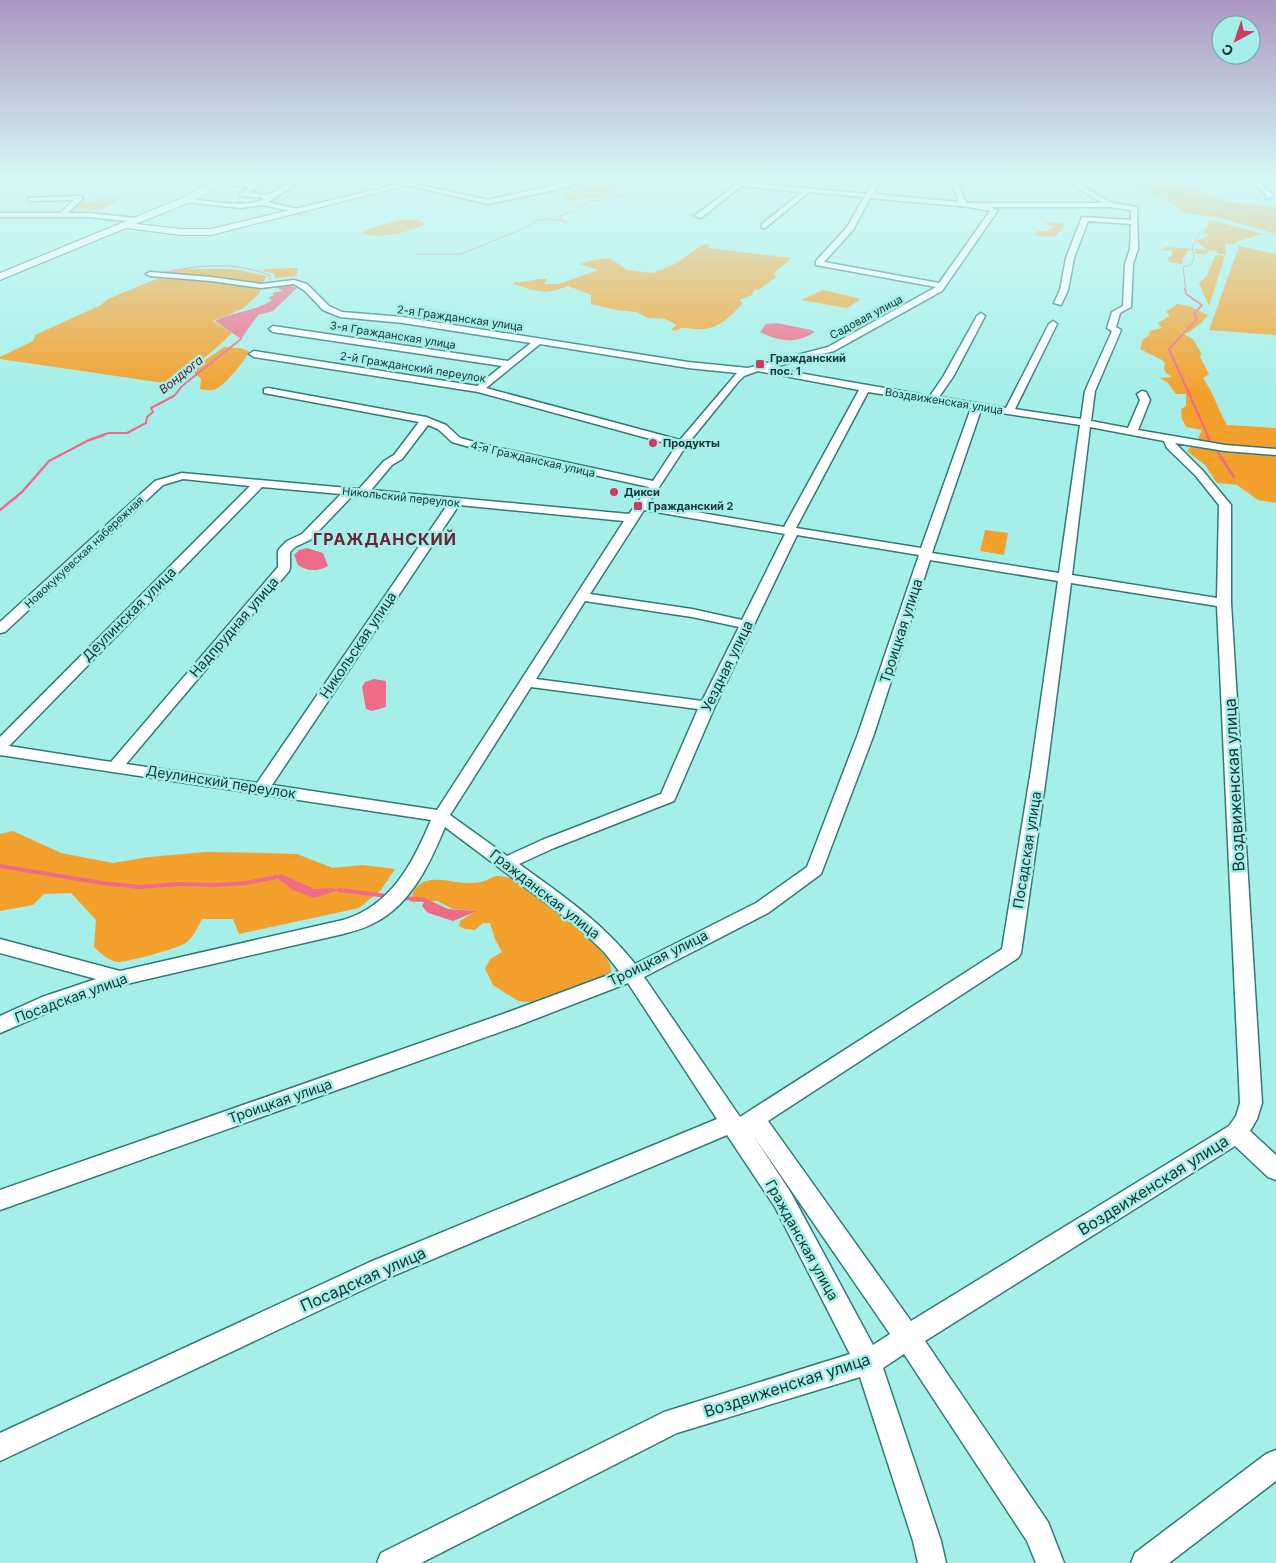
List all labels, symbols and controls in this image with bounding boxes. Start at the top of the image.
north arrow [1211,15,1261,65]
text: С [1218,41,1237,60]
street label: Садовая улица [827,292,905,342]
street label: 2-я Гражданская улица [396,302,524,334]
street label: 3-я Гражданская улица [329,318,457,352]
street label: 2-й Гражданский переулок [339,349,487,385]
place label: Гражданский пос. 1 [770,351,846,378]
water label: Вондюга [156,352,206,397]
marker: Гражданский пос. 1 [754,358,766,370]
street label: Воздвиженская улица [884,385,1004,417]
place label: Продукты [663,436,720,450]
marker: Продукты [647,437,659,449]
street label: 4-я Гражданская улица [469,438,597,480]
street label: Никольский переулок [341,484,461,510]
place label: Дикси [624,485,660,499]
marker: Дикси [608,486,620,498]
street label: Новокукуевская набережная [21,493,147,611]
place label: Гражданский 2 [648,499,733,513]
marker: Гражданский 2 [632,500,644,512]
district label: ГРАЖДАНСКИЙ [313,529,457,549]
street label: Деулинская улица [78,563,179,664]
street label: Надпрудная улица [185,573,282,680]
street label: Троицкая улица [876,576,925,685]
street label: Никольская улица [316,588,400,701]
street label: Уездная улица [697,617,756,714]
street label: Воздвиженская улица [1219,698,1249,872]
street label: Деулинский переулок [145,761,298,802]
street label: Посадская улица [1009,790,1044,910]
street label: Гражданская улица [487,845,604,942]
street label: Троицкая улица [605,926,710,989]
street label: Посадская улица [12,969,129,1026]
street label: Троицкая улица [226,1075,334,1126]
street label: Воздвиженская улица [1074,1131,1232,1239]
street label: Гражданская улица [762,1177,843,1303]
street label: Посадская улица [297,1242,429,1316]
street label: Воздвиженская улица [701,1349,873,1421]

